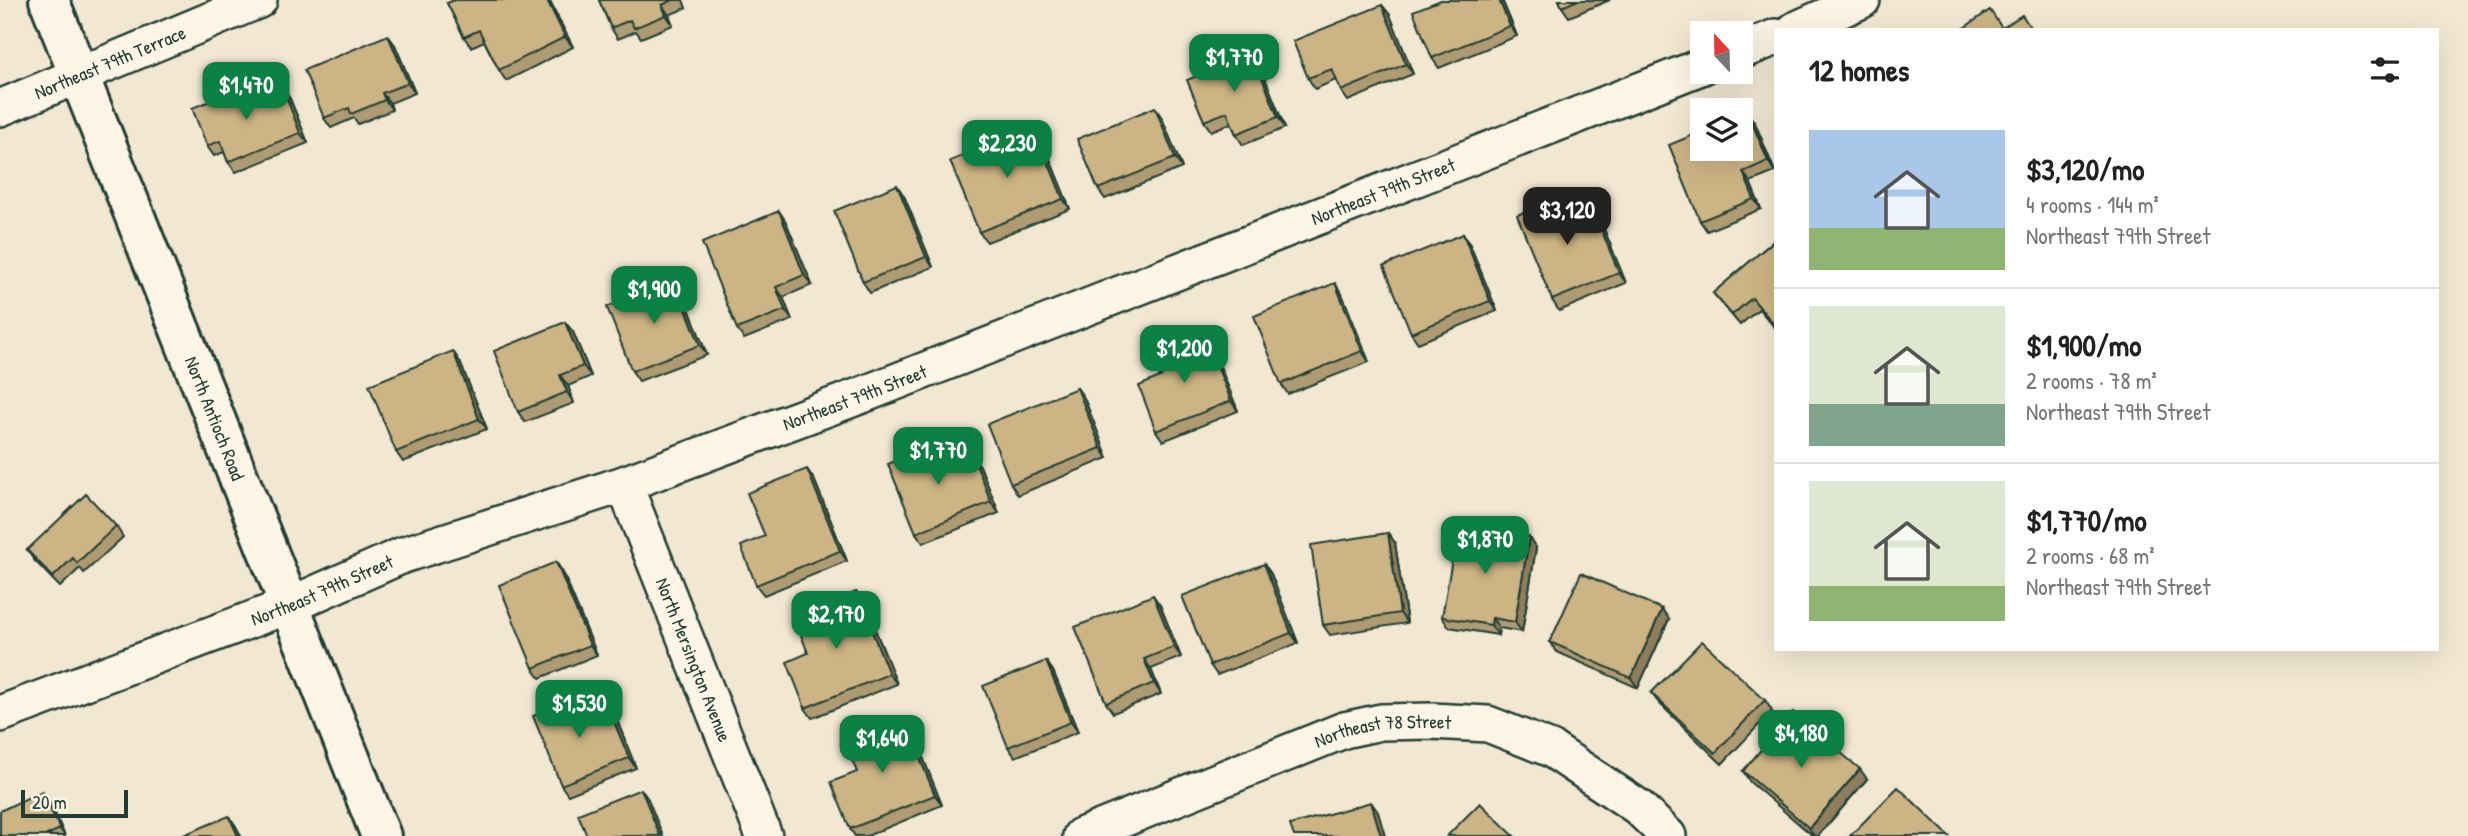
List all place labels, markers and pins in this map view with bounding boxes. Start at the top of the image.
pin: $1,770 [1177,34,1291,94]
pin: $1,470 [189,62,303,122]
pin: $2,230 [950,120,1064,180]
pin: $3,120 [1510,188,1624,247]
pin: $1,900 [597,266,711,326]
pin: $1,200 [1127,326,1241,385]
pin: $1,770 [881,428,995,487]
pin: $1,870 [1428,516,1542,576]
pin: $2,170 [779,592,893,651]
pin: $1,530 [522,680,636,740]
pin: $4,180 [1744,710,1858,770]
pin: $1,640 [825,716,939,775]

